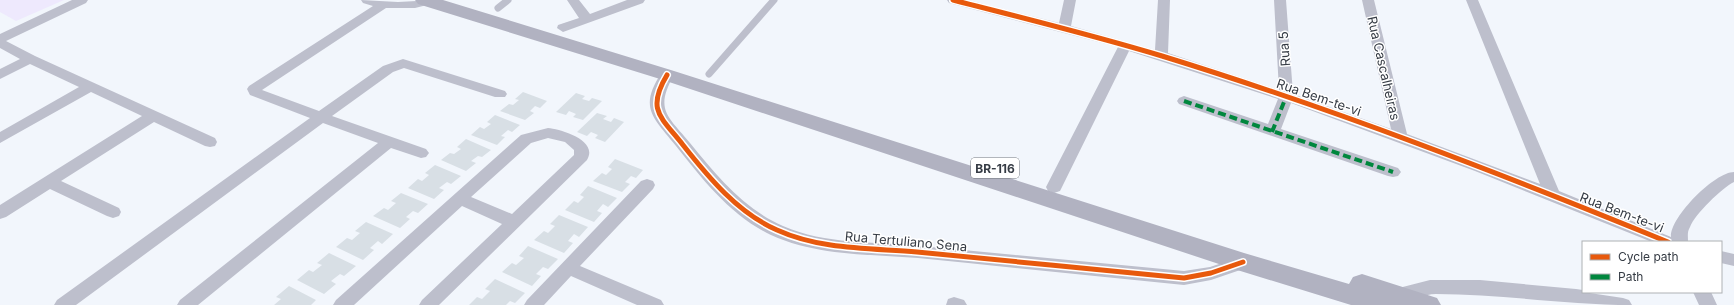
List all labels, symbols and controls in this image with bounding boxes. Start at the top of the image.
street label: Rua Cascalheiras [1364,14,1404,122]
street label: Rua 5 [1275,31,1293,67]
street label: Rua Bem-te-vi [1275,75,1363,119]
road number: BR-116 [971,158,1019,178]
street label: Rua Bem-te-vi [1578,189,1666,235]
street label: Rua Tertuliano Sena [844,228,968,254]
legend [1582,241,1722,293]
text: Cycle path [1618,249,1679,264]
text: Path [1618,269,1643,284]

